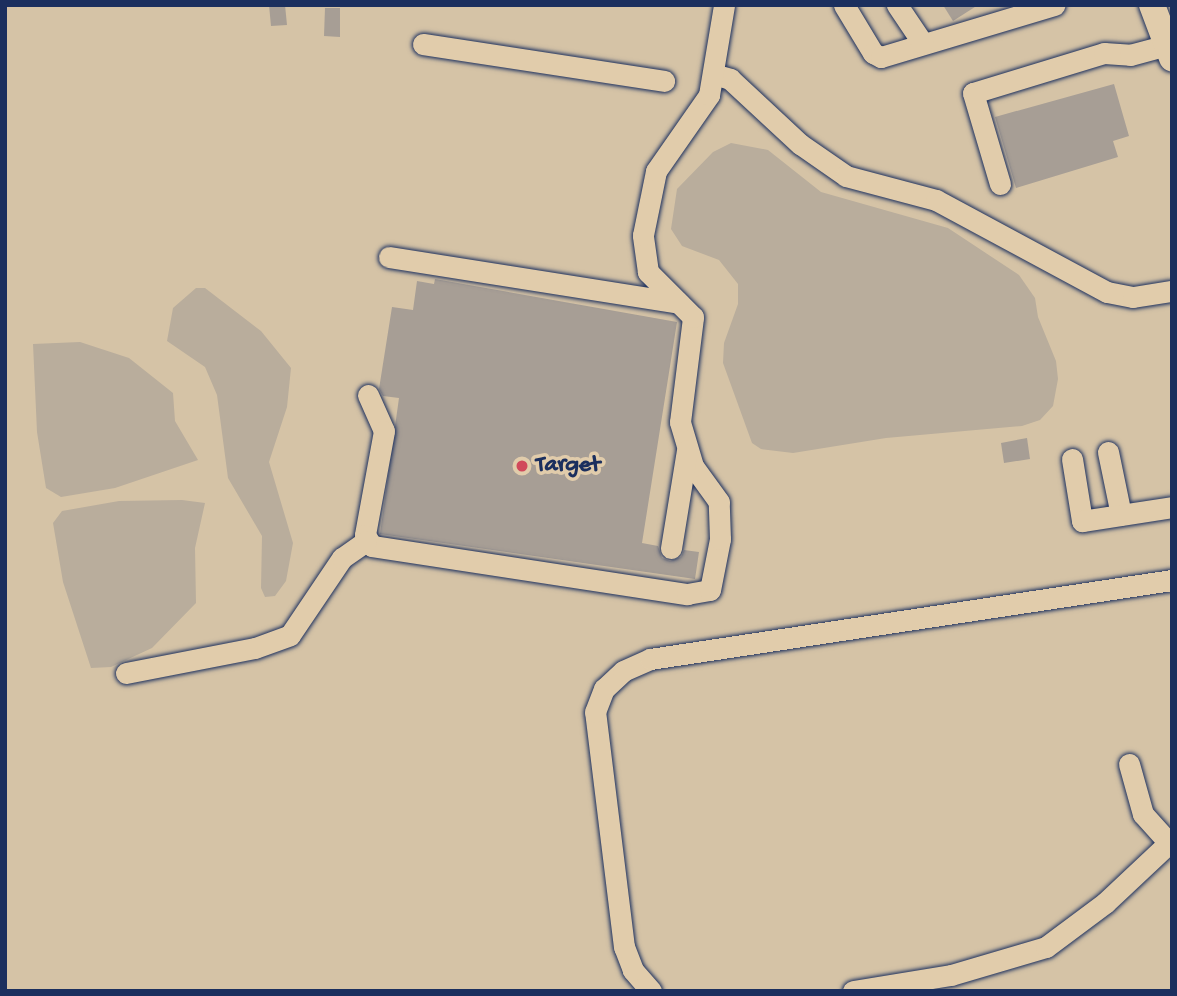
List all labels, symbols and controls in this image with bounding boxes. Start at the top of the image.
place label: Target [536,452,600,480]
marker: Target [514,458,530,474]

